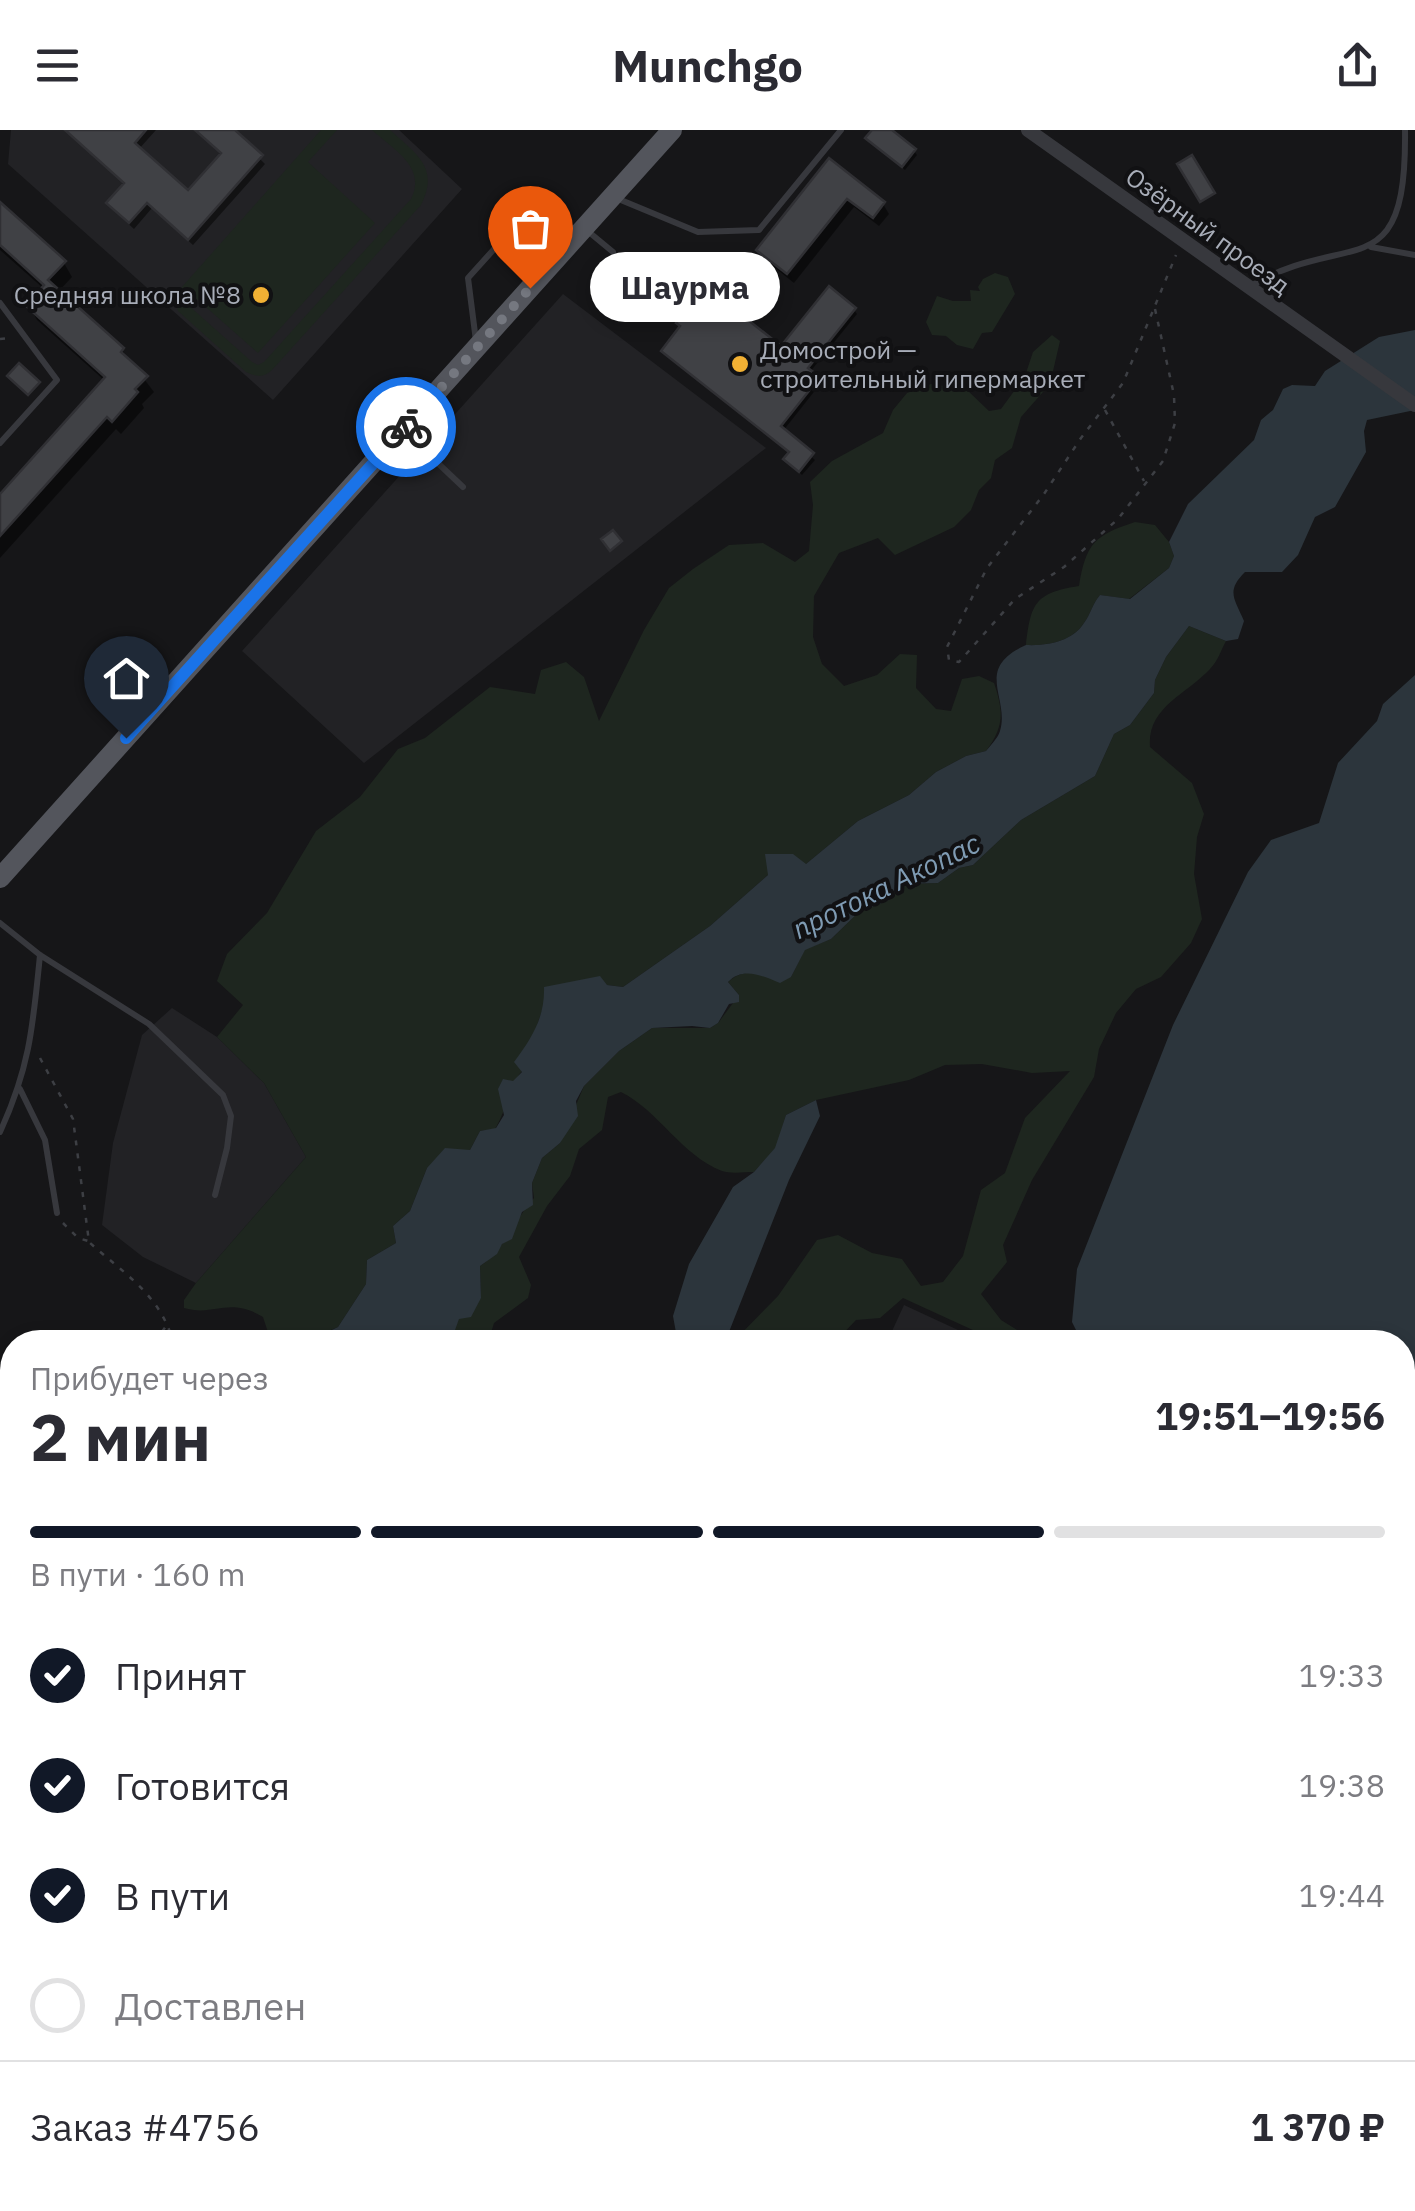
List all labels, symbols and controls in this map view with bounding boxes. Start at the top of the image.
text: Munchgo [612,36,803,94]
icon: menu [30,38,85,93]
icon: share [1330,38,1385,93]
street label: Озёрный проезд [1119,160,1297,302]
pin [488,186,573,289]
icon: bag [503,201,558,256]
callout: Шаурма [590,253,780,323]
text: Шаурма [621,266,749,308]
place label: Средняя школа №8 [14,278,241,311]
marker: Средняя школа №8 [250,284,272,306]
place label: Домострой — строительный гипермаркет [760,333,1086,395]
marker: Домострой — строительный гипермаркет [729,353,751,375]
courier [356,377,456,477]
icon: bike [379,400,434,455]
pin [84,636,169,739]
icon: home [99,651,154,706]
water label: протока Акопас [786,824,986,947]
text: Прибудет через [30,1357,269,1399]
text: 19:51–19:56 [1155,1391,1385,1440]
text: 2 мин [30,1394,211,1479]
text: В пути · 160 m [30,1553,246,1595]
icon: check [30,1648,85,1703]
text: Принят [115,1651,246,1700]
text: 19:33 [1299,1654,1385,1696]
icon: check [30,1758,85,1813]
text: Готовится [115,1761,290,1810]
text: 19:38 [1299,1764,1385,1806]
icon: check [30,1868,85,1923]
text: В пути [115,1871,230,1920]
text: 19:44 [1299,1874,1385,1916]
text: Доставлен [115,1981,306,2030]
text: Заказ #4756 [30,2102,260,2151]
text: 1 370 ₽ [1251,2102,1385,2151]

